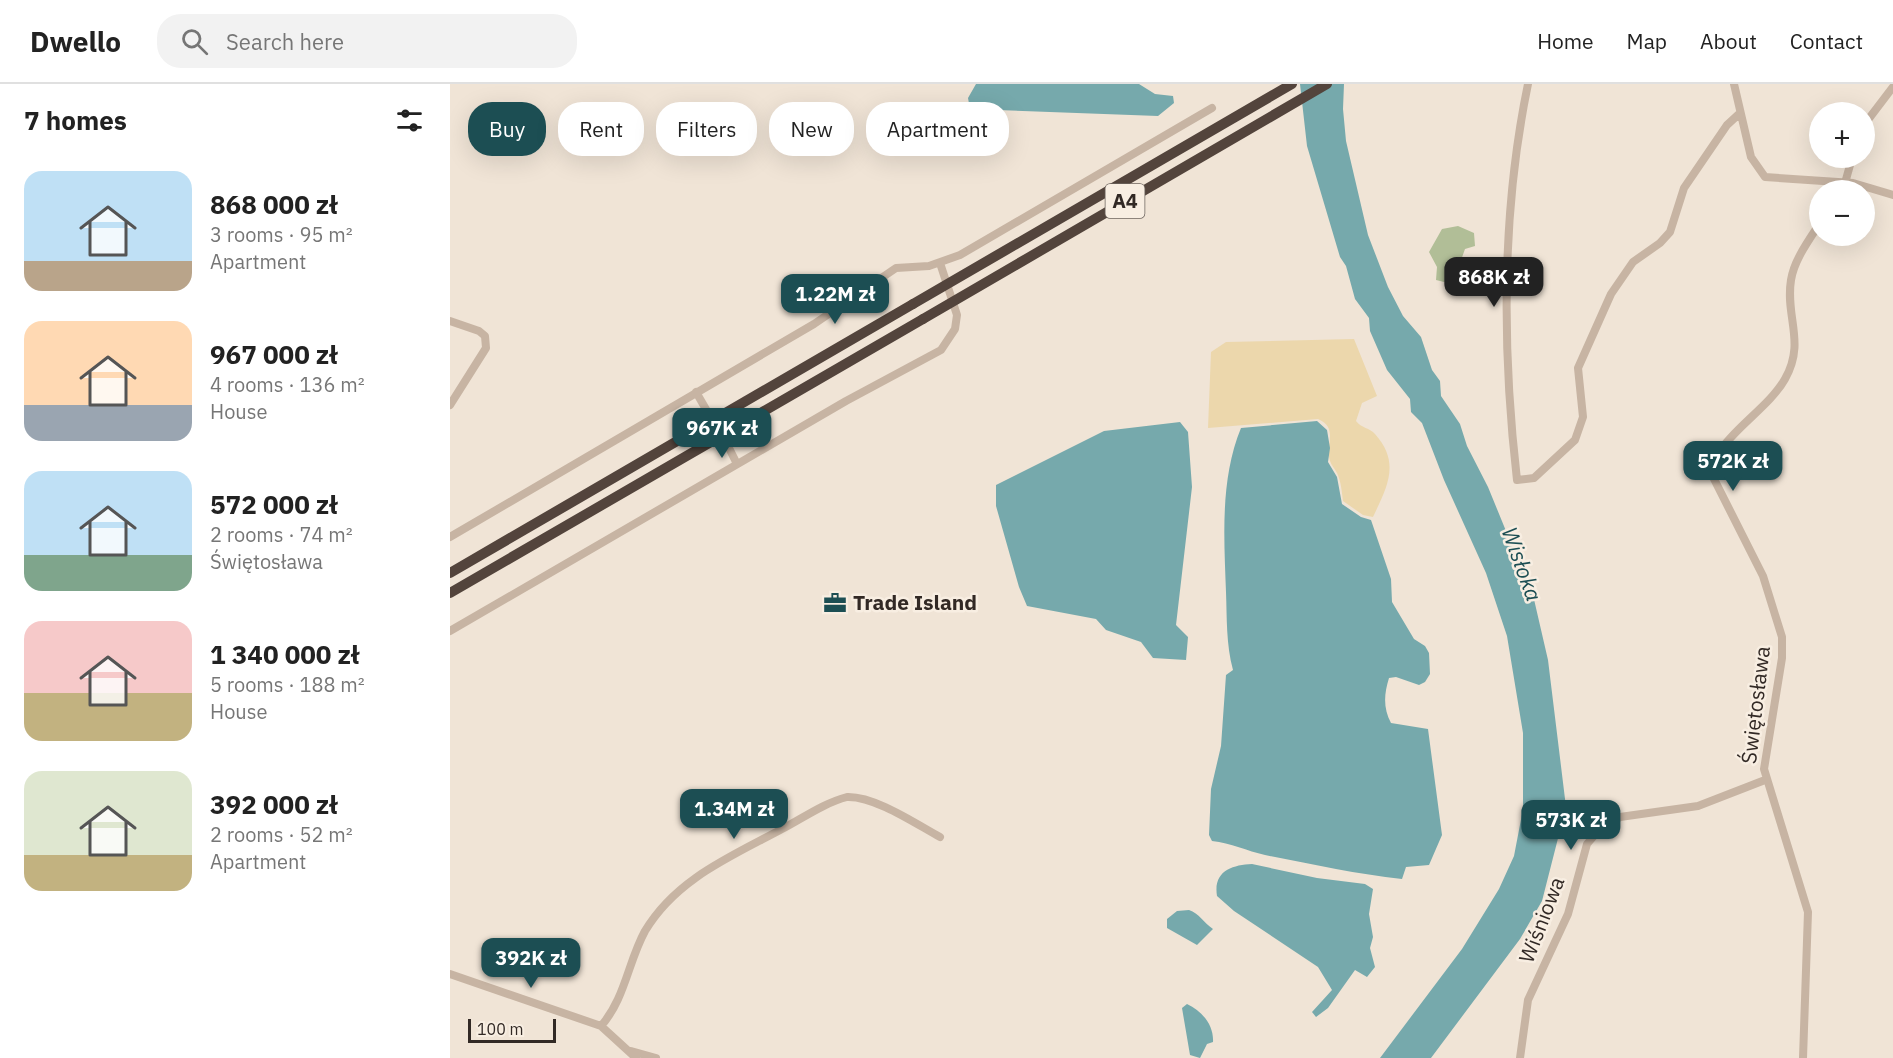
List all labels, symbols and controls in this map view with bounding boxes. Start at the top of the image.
search box [157,14,577,68]
text: Dwello [30,23,121,60]
icon: search [178,25,211,58]
text: Search here [226,27,344,56]
text: Home [1537,27,1594,55]
text: Map [1627,27,1667,55]
text: About [1700,27,1757,55]
text: Contact [1790,27,1863,55]
chip: Buy [468,102,546,156]
chip: Rent [558,102,644,156]
chip: Filters [656,102,757,156]
chip: New [769,102,854,156]
chip: Apartment [866,102,1009,156]
map controls [1809,102,1875,246]
button: + [1809,102,1875,168]
text: 7 homes [24,103,127,137]
icon: filters [393,104,426,137]
button: − [1809,180,1875,246]
road number: A4 [1106,184,1144,218]
text: 868 000 zł [210,187,338,221]
icon: home [72,195,144,267]
text: 3 rooms · 95 m² [210,221,353,248]
text: Apartment [210,248,306,275]
pin: 868K zł [1439,257,1549,308]
text: 868K zł [1458,263,1530,290]
pin: 1.22M zł [773,274,897,325]
text: 1.22M zł [795,280,875,307]
text: 967 000 zł [210,337,338,371]
icon: home [72,345,144,417]
text: 4 rooms · 136 m² [210,371,365,398]
text: House [210,398,267,425]
pin: 967K zł [667,408,777,459]
text: 967K zł [686,414,758,441]
pin: 572K zł [1678,441,1788,492]
text: 572K zł [1697,447,1769,474]
text: 572 000 zł [210,487,338,521]
icon: home [72,495,144,567]
text: 2 rooms · 74 m² [210,521,353,548]
water label: Wisłoka [1496,523,1549,605]
text: Świętosława [210,548,323,575]
place label: Trade Island [853,588,977,616]
office icon: Trade Island [822,590,848,616]
text: 1 340 000 zł [210,637,359,671]
street label: Świętosława [1734,644,1776,765]
icon: home [72,645,144,717]
text: 5 rooms · 188 m² [210,671,365,698]
text: House [210,698,267,725]
text: 392 000 zł [210,787,338,821]
pin: 1.34M zł [672,789,796,840]
icon: home [72,795,144,867]
text: 1.34M zł [694,795,774,822]
pin: 573K zł [1516,800,1626,851]
text: 573K zł [1535,806,1607,833]
text: 2 rooms · 52 m² [210,821,353,848]
text: Apartment [210,848,306,875]
street label: Wiśniowa [1512,873,1570,967]
pin: 392K zł [476,938,586,989]
text: 392K zł [495,944,567,971]
scale bar [468,1016,556,1044]
text: 100 m [477,1019,524,1039]

